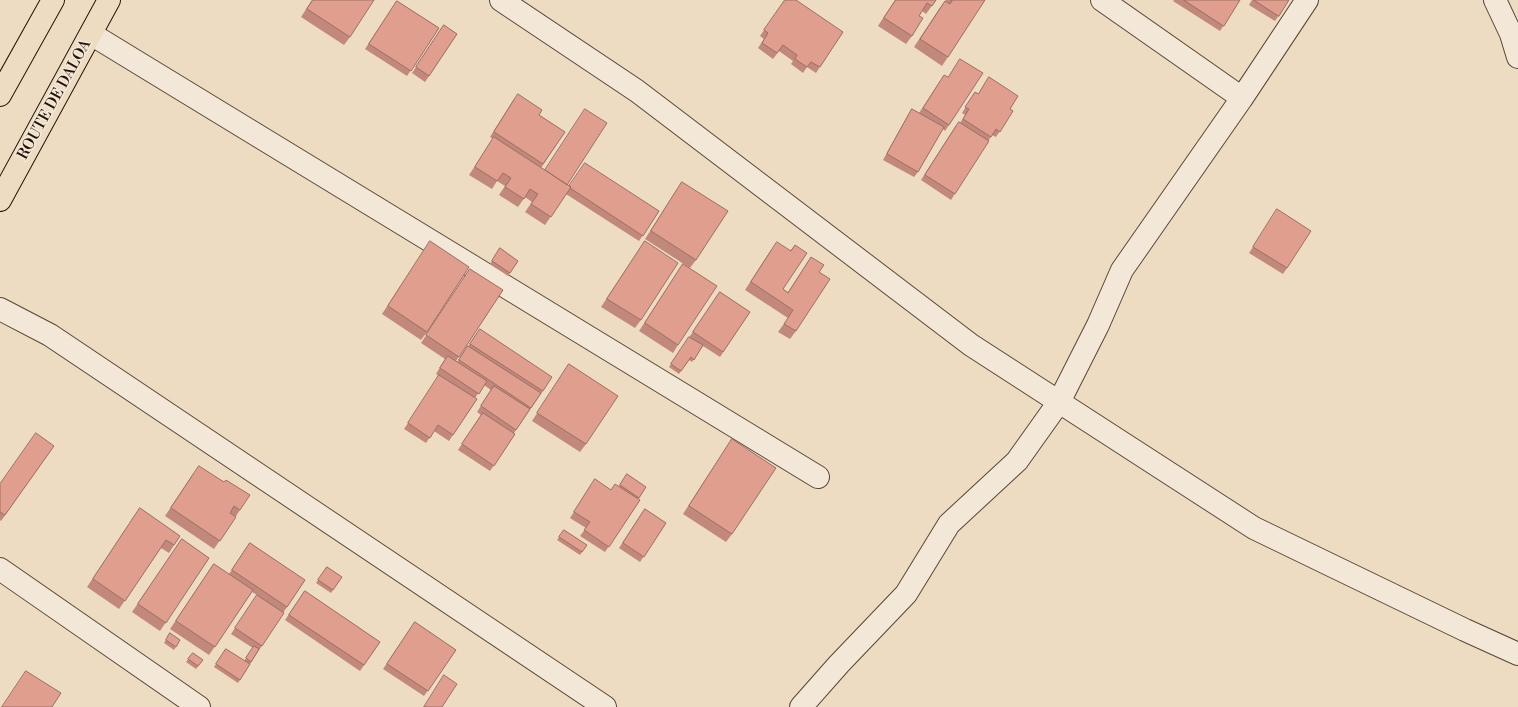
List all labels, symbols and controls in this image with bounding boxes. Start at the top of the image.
street label: ROUTE DE DALOA [15,37,95,163]

